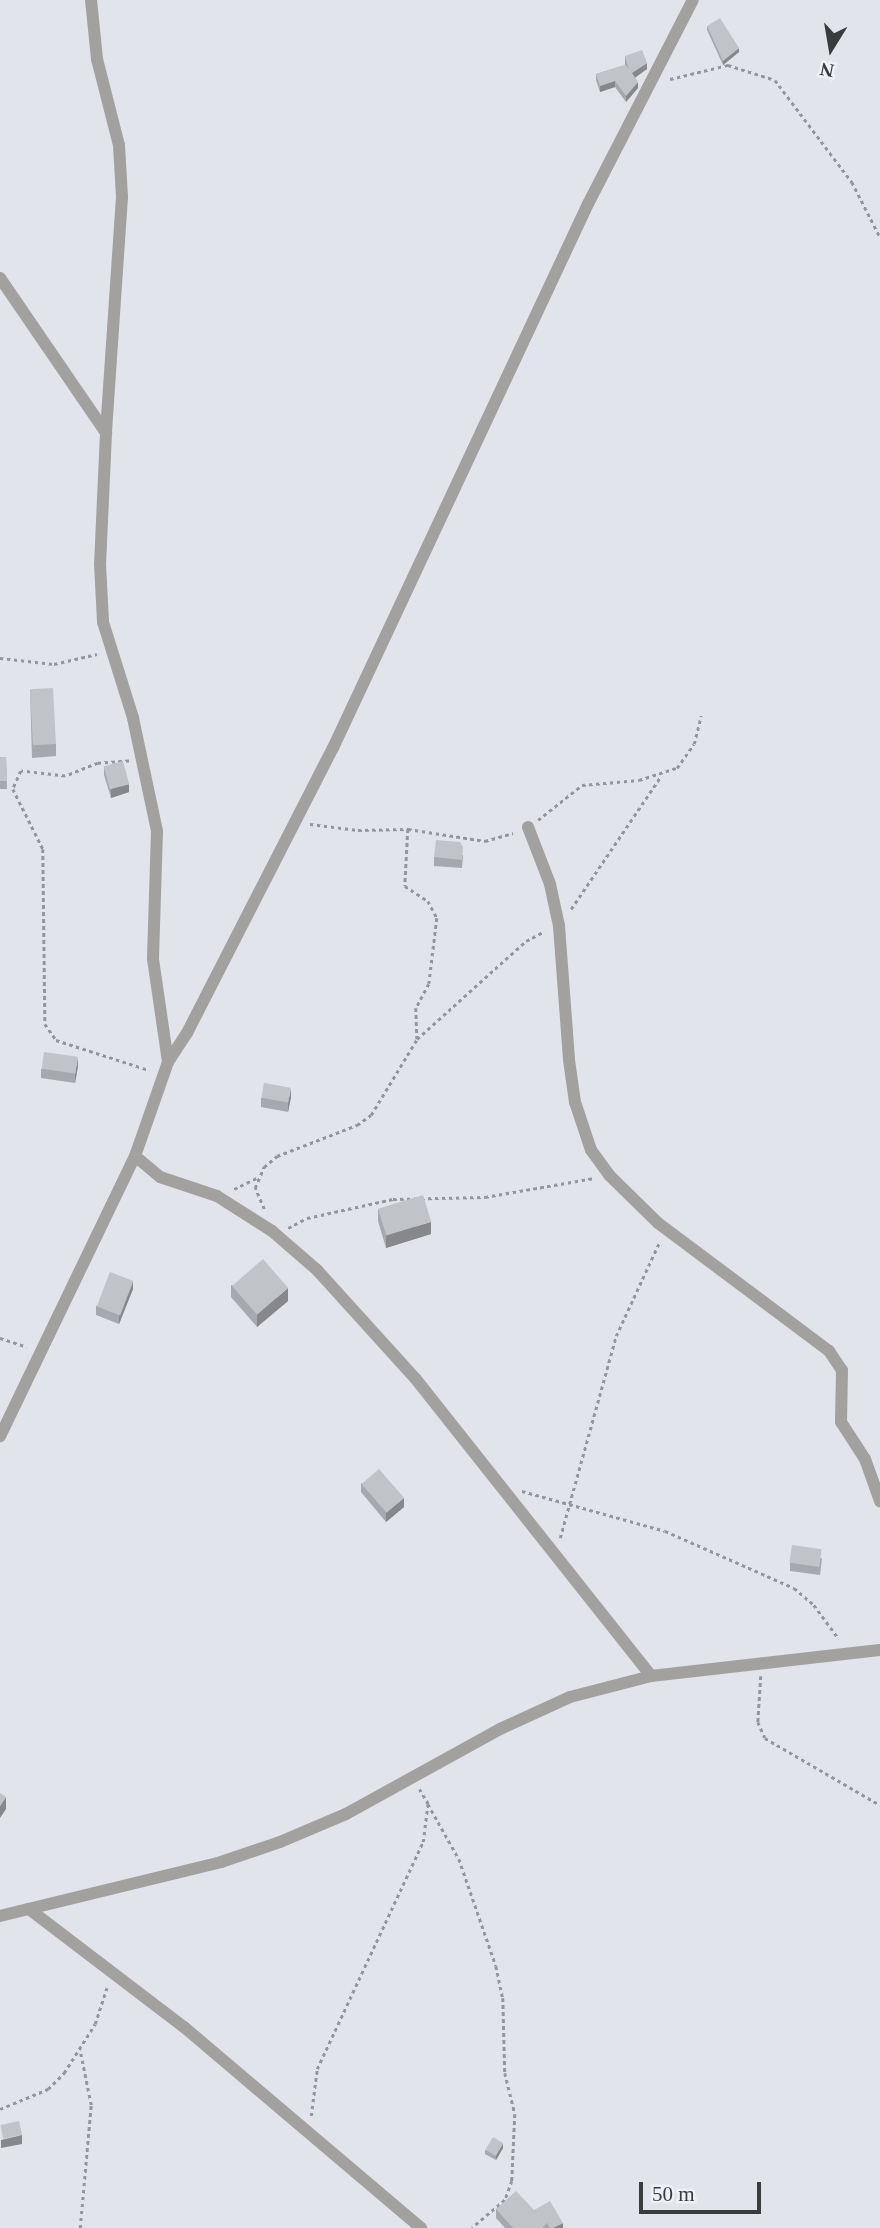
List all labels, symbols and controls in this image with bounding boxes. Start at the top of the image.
north arrow [796,14,866,84]
text: N [818,58,836,82]
scale bar [642,2168,764,2212]
text: 50 m [652,2182,695,2206]

